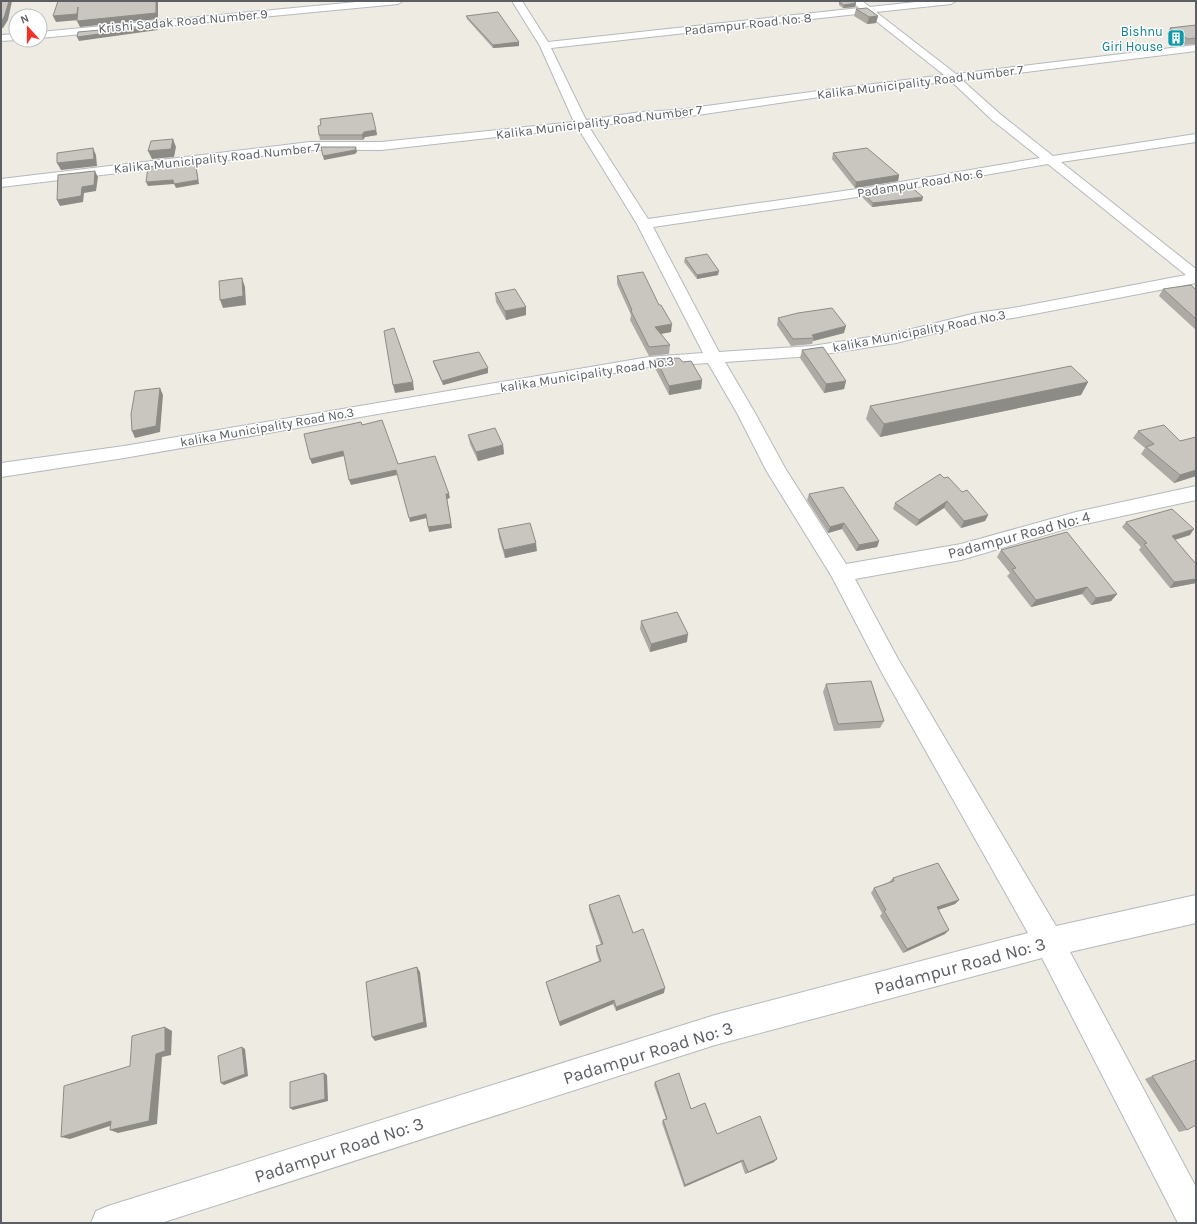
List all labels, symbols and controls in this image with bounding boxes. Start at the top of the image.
street label: Krishi Sadak Road Number 9 [98,6,268,36]
north arrow [8,8,48,48]
street label: Padampur Road No: 8 [684,10,812,38]
text: N [19,12,31,27]
place label: Bishnu Giri House [1102,24,1163,54]
building icon: Bishnu Giri House [1166,28,1186,48]
street label: Kalika Municipality Road Number 7 [816,62,1024,102]
street label: Kalika Municipality Road Number 7 [495,102,703,142]
street label: Kalika Municipality Road Number 7 [113,140,321,176]
street label: Padampur Road No: 6 [856,166,984,200]
street label: kalika Municipality Road No.3 [831,307,1007,355]
street label: kalika Municipality Road No.3 [499,353,675,395]
street label: kalika Municipality Road No.3 [179,404,355,450]
street label: Padampur Road No: 4 [946,507,1093,563]
street label: Padampur Road No: 3 [872,933,1048,999]
street label: Padampur Road No: 3 [560,1017,736,1089]
street label: Padampur Road No: 3 [252,1112,426,1188]

